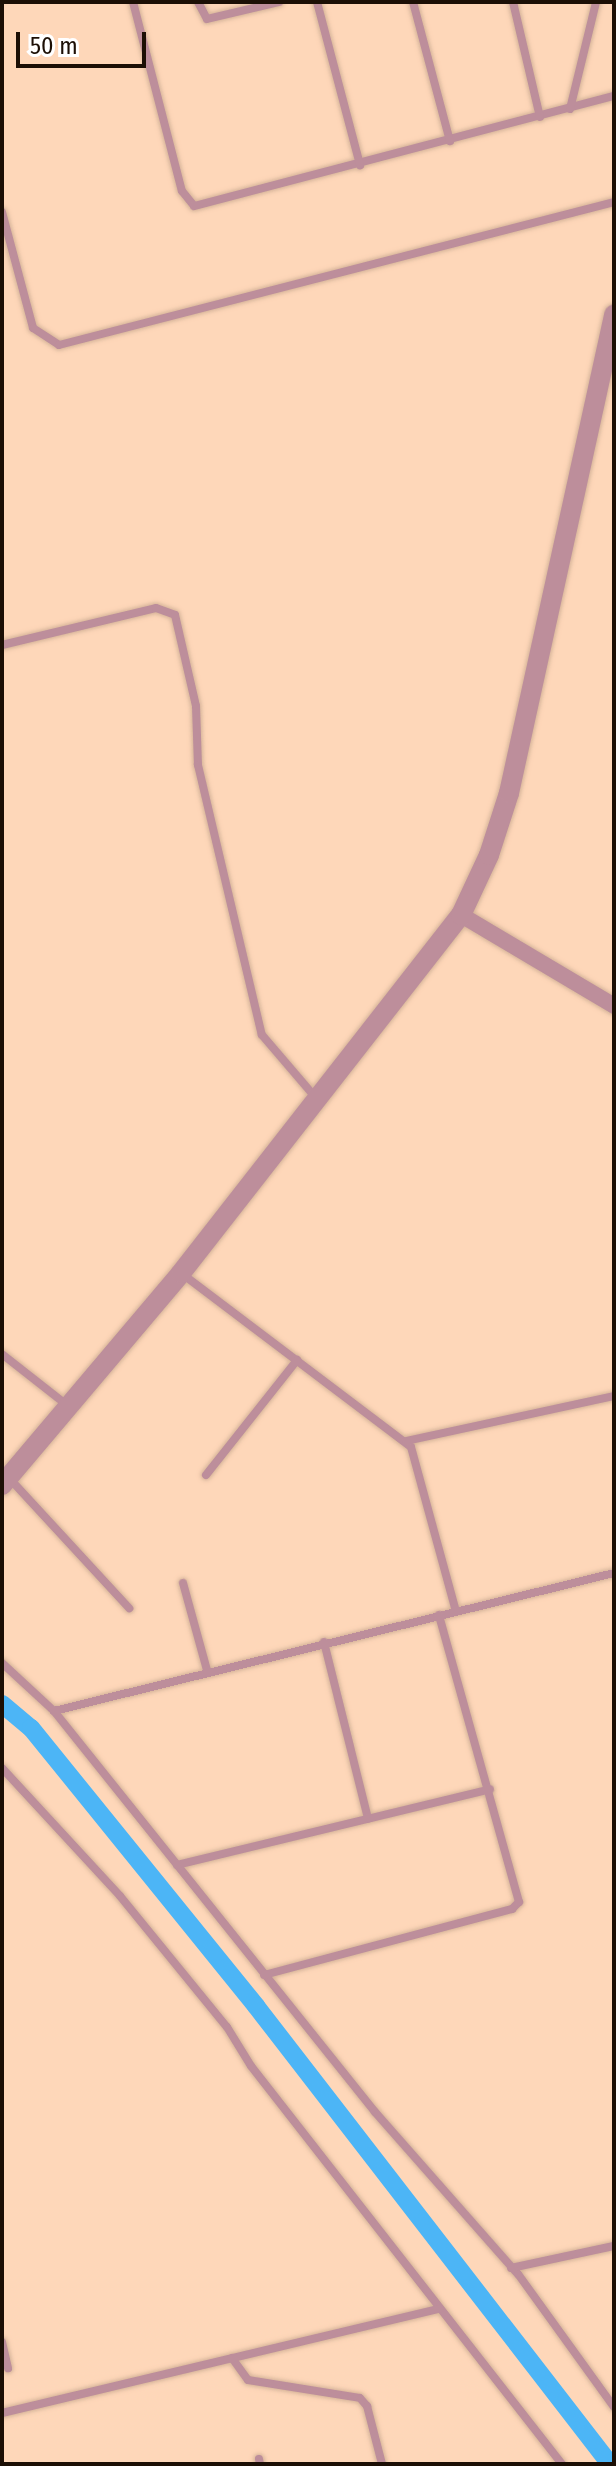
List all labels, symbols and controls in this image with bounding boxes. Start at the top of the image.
scale bar [20,16,150,66]
text: 50 m [30,32,78,60]

